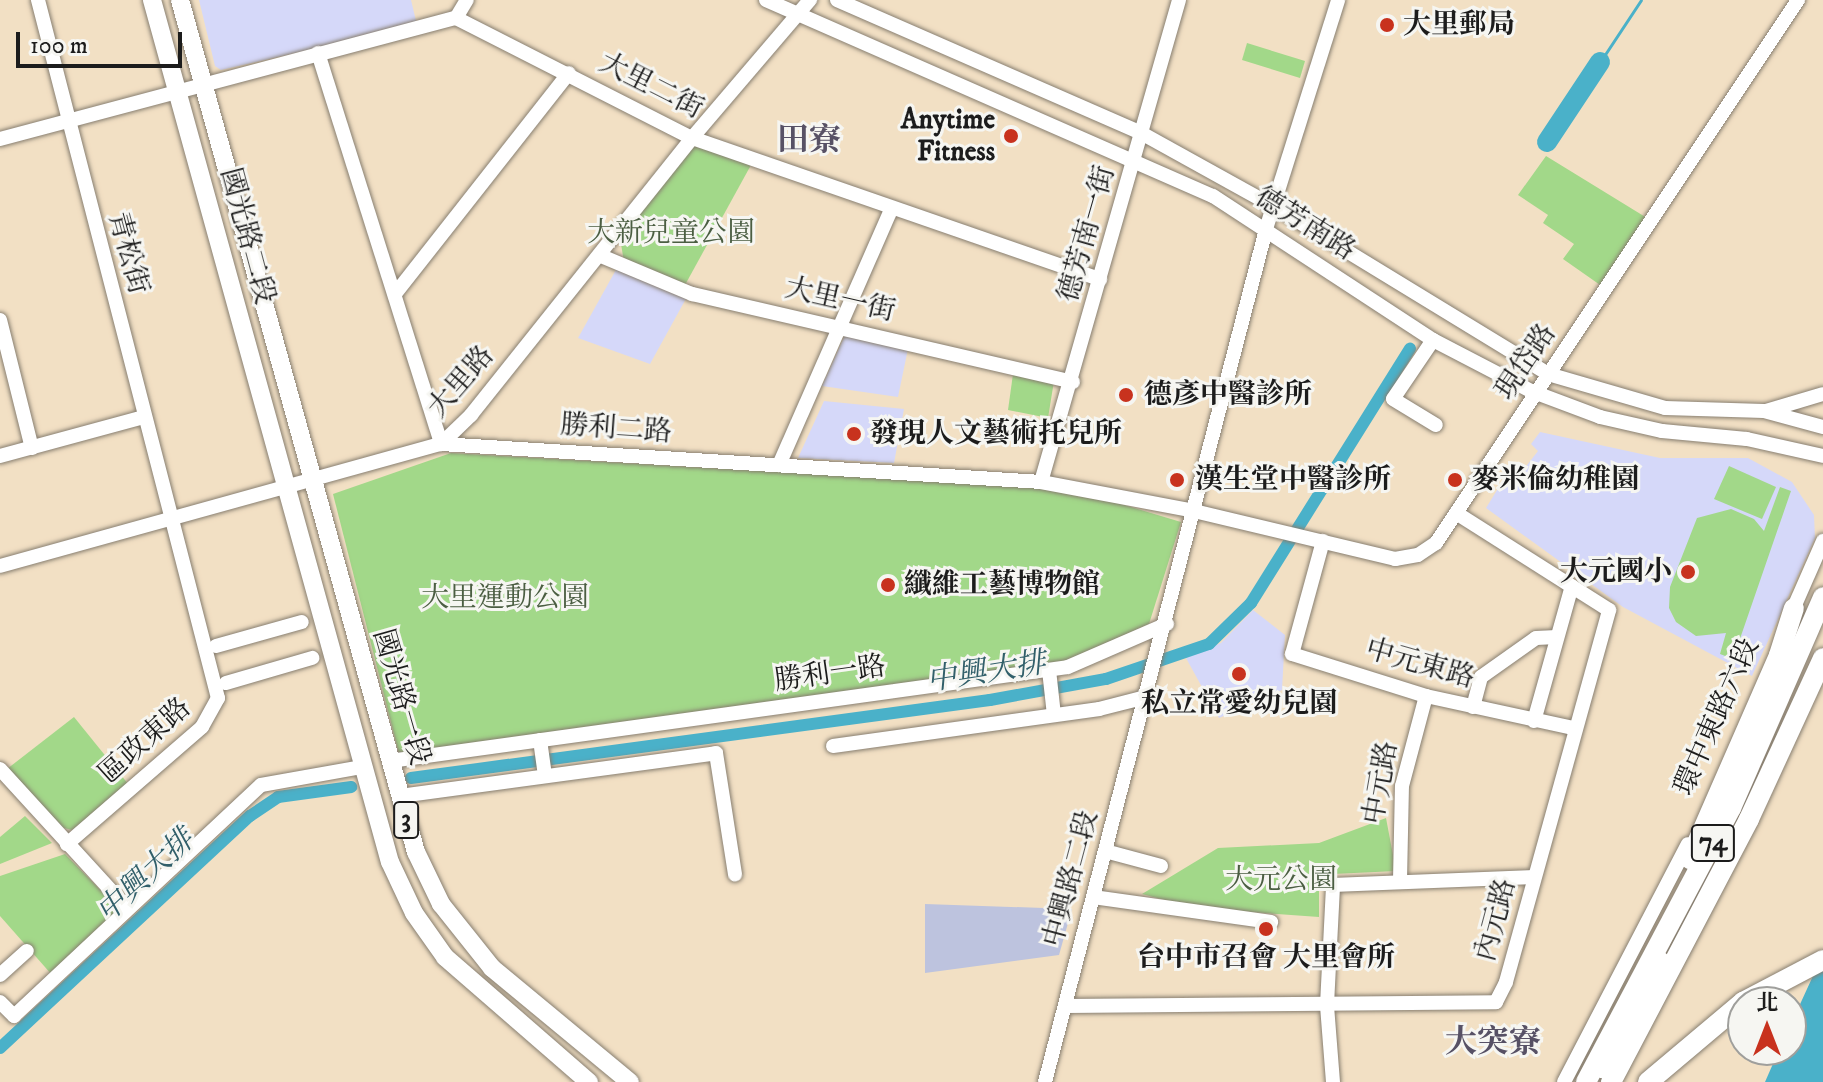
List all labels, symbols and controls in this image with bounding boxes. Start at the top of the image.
place label: 大里郵局 [1403,8,1515,42]
scale bar [20,16,186,66]
marker: 大里郵局 [1378,16,1396,34]
text: 100 m [30,31,88,61]
street label: 大里二街 [593,46,709,126]
place label: Anytime Fitness [901,103,995,169]
district label: 田寮 [777,122,841,160]
marker: Anytime Fitness [1002,127,1020,145]
street label: 德芳南一街 [1052,162,1122,306]
street label: 國光路二段 [213,164,281,308]
street label: 德芳南路 [1249,180,1361,268]
street label: 青松街 [101,208,155,298]
park label: 大新兒童公園 [587,216,755,250]
street label: 大里一街 [782,271,898,329]
street label: 現岱路 [1489,318,1563,406]
street label: 大里路 [421,339,501,425]
place label: 德彥中醫診所 [1144,378,1312,412]
marker: 德彥中醫診所 [1115,384,1137,406]
street label: 勝利二路 [559,408,673,450]
place label: 發現人文藝術托兒所 [870,417,1122,451]
marker: 發現人文藝術托兒所 [845,425,863,443]
place label: 漢生堂中醫診所 [1195,463,1391,497]
place label: 麥米倫幼稚園 [1471,463,1639,497]
marker: 漢生堂中醫診所 [1166,469,1188,491]
marker: 麥米倫幼稚園 [1446,471,1464,489]
place label: 大元國小 [1560,555,1672,589]
marker: 大元國小 [1679,563,1697,581]
place label: 纖維工藝博物館 [904,568,1100,602]
marker: 纖維工藝博物館 [879,576,897,594]
park label: 大里運動公園 [421,581,589,615]
street label: 國光路一段 [366,625,436,769]
street label: 中元東路 [1362,632,1478,696]
street label: 環中東路六段 [1667,633,1767,801]
water label: 中興大排 [924,646,1048,700]
street label: 勝利一路 [772,650,888,698]
marker: 私立常愛幼兒園 [1230,665,1248,683]
place label: 私立常愛幼兒園 [1141,687,1337,721]
street label: 區政東路 [92,691,198,791]
street label: 中元路 [1357,739,1405,827]
road number: 3 [392,798,420,842]
street label: 中興路二段 [1037,807,1105,951]
road number: 74 [1689,821,1737,865]
water label: 中興大排 [90,823,202,931]
park label: 大元公園 [1225,863,1337,897]
street label: 內元路 [1469,875,1523,965]
marker: 台中市召會 大里會所 [1257,920,1275,938]
place label: 台中市召會 大里會所 [1137,941,1395,975]
north arrow [1727,986,1807,1066]
text: 北 [1756,990,1778,1017]
district label: 大突寮 [1445,1024,1541,1062]

